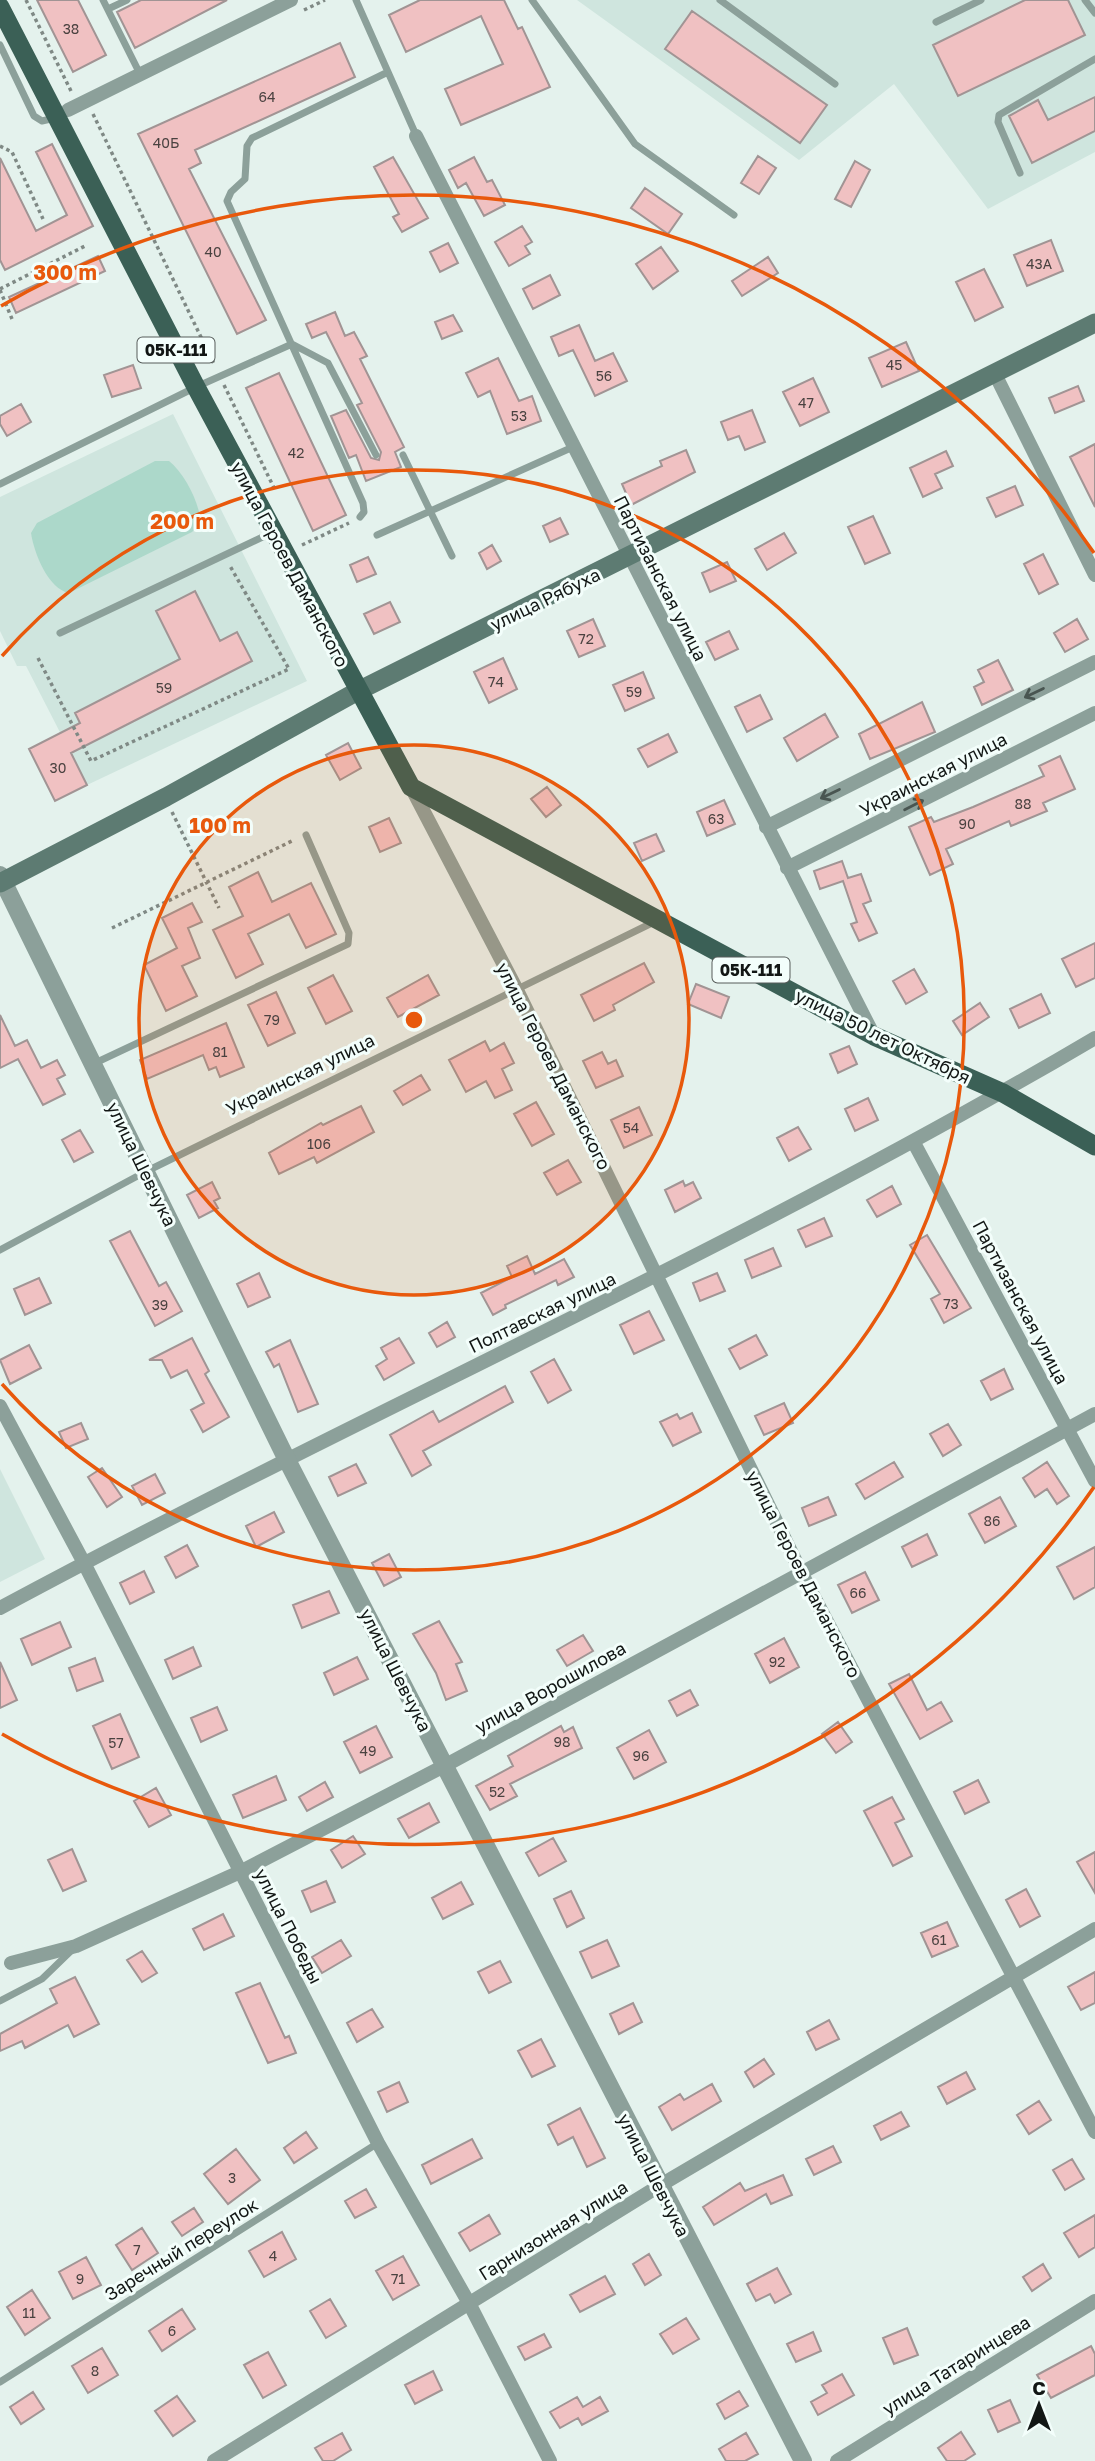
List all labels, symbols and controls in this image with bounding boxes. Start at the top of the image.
house number: 38 [63,20,79,37]
house number: 64 [258,88,276,105]
house number: 40Б [153,134,179,151]
house number: 40 [204,243,222,260]
house number: 43А [1026,255,1053,272]
text: 300 m [33,259,97,285]
road number: 05К-111 [138,338,214,362]
house number: 45 [886,356,902,373]
house number: 56 [596,367,612,384]
house number: 47 [798,394,814,411]
house number: 53 [511,407,527,424]
house number: 42 [288,444,304,461]
street label: улица Героев Даманского [226,457,354,671]
street label: Партизанская улица [610,492,712,664]
text: 200 m [150,508,214,534]
street label: улица Рябуха [486,563,604,635]
house number: 72 [578,630,594,647]
house number: 74 [488,673,504,690]
house number: 59 [156,679,172,696]
house number: 59 [626,683,642,700]
one-way arrow [1024,686,1045,700]
street label: Украинская улица [856,727,1010,821]
house number: 30 [50,759,66,776]
one-way arrow [820,788,841,802]
house number: 88 [1014,795,1032,812]
one-way arrow [903,797,924,811]
house number: 63 [708,810,724,827]
text: 100 m [189,812,251,838]
house number: 90 [958,815,976,832]
road number: 05К-111 [712,958,790,982]
street label: улица Героев Даманского [492,959,616,1173]
street label: улица 50 лет Октября [792,984,974,1088]
centre of rings [402,1008,426,1032]
house number: 79 [264,1011,280,1028]
street label: Украинская улица [222,1028,378,1120]
house number: 81 [212,1043,228,1060]
street label: улица Шевчука [102,1098,182,1230]
house number: 54 [623,1119,639,1136]
house number: 106 [307,1135,331,1152]
street label: Партизанская улица [968,1216,1074,1388]
street label: Полтавская улица [465,1267,619,1357]
house number: 73 [943,1295,959,1312]
house number: 39 [152,1296,168,1313]
street label: улица Героев Даманского [742,1467,866,1681]
house number: 86 [983,1512,1001,1529]
house number: 66 [850,1584,866,1601]
street label: улица Шевчука [355,1605,437,1735]
street label: улица Ворошилова [471,1636,629,1738]
house number: 92 [769,1653,785,1670]
house number: 98 [553,1733,571,1750]
house number: 57 [108,1734,124,1751]
house number: 49 [359,1742,377,1759]
house number: 96 [633,1747,649,1764]
house number: 52 [489,1783,505,1800]
street label: улица Победы [250,1865,328,1987]
house number: 61 [931,1931,947,1948]
street label: улица Шевчука [613,2110,695,2240]
house number: 3 [228,2169,236,2186]
street label: Гарнизонная улица [475,2175,631,2285]
street label: Заречный переулок [100,2193,262,2305]
house number: 7 [133,2241,141,2258]
house number: 4 [269,2247,277,2264]
house number: 9 [76,2270,84,2287]
house number: 71 [391,2270,405,2287]
house number: 11 [22,2304,36,2321]
street label: улица Татаринцева [878,2311,1034,2419]
house number: 6 [168,2322,176,2339]
house number: 8 [91,2362,99,2379]
north arrow [1004,2370,1074,2440]
text: С [1032,2376,1046,2399]

